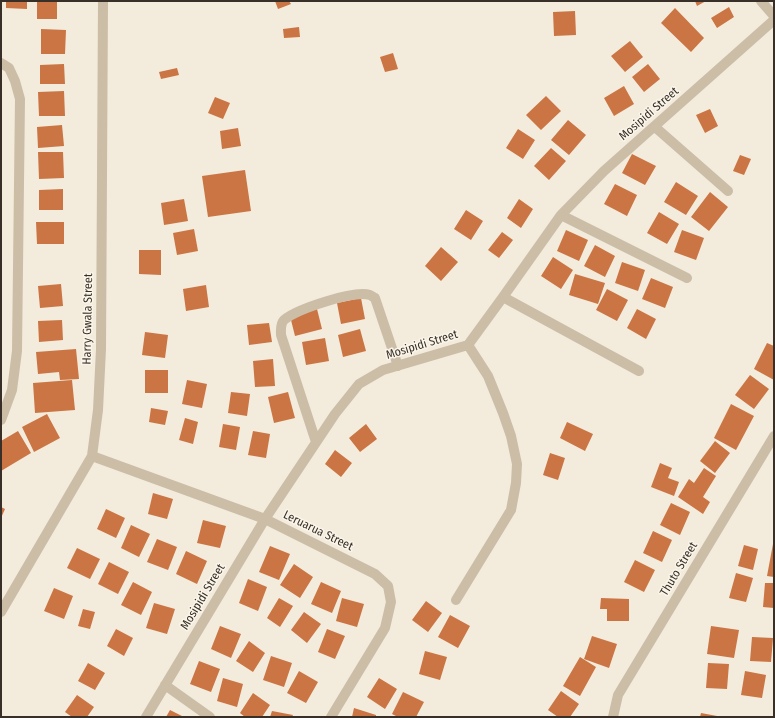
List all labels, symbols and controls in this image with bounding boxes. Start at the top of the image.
street label: Mosipidi Street [616,84,682,144]
street label: Harry Gwala Street [80,273,96,365]
street label: Mosipidi Street [384,327,460,363]
street label: Leruarua Street [281,508,355,554]
street label: Thuto Street [657,539,701,599]
street label: Mosipidi Street [178,561,228,633]

